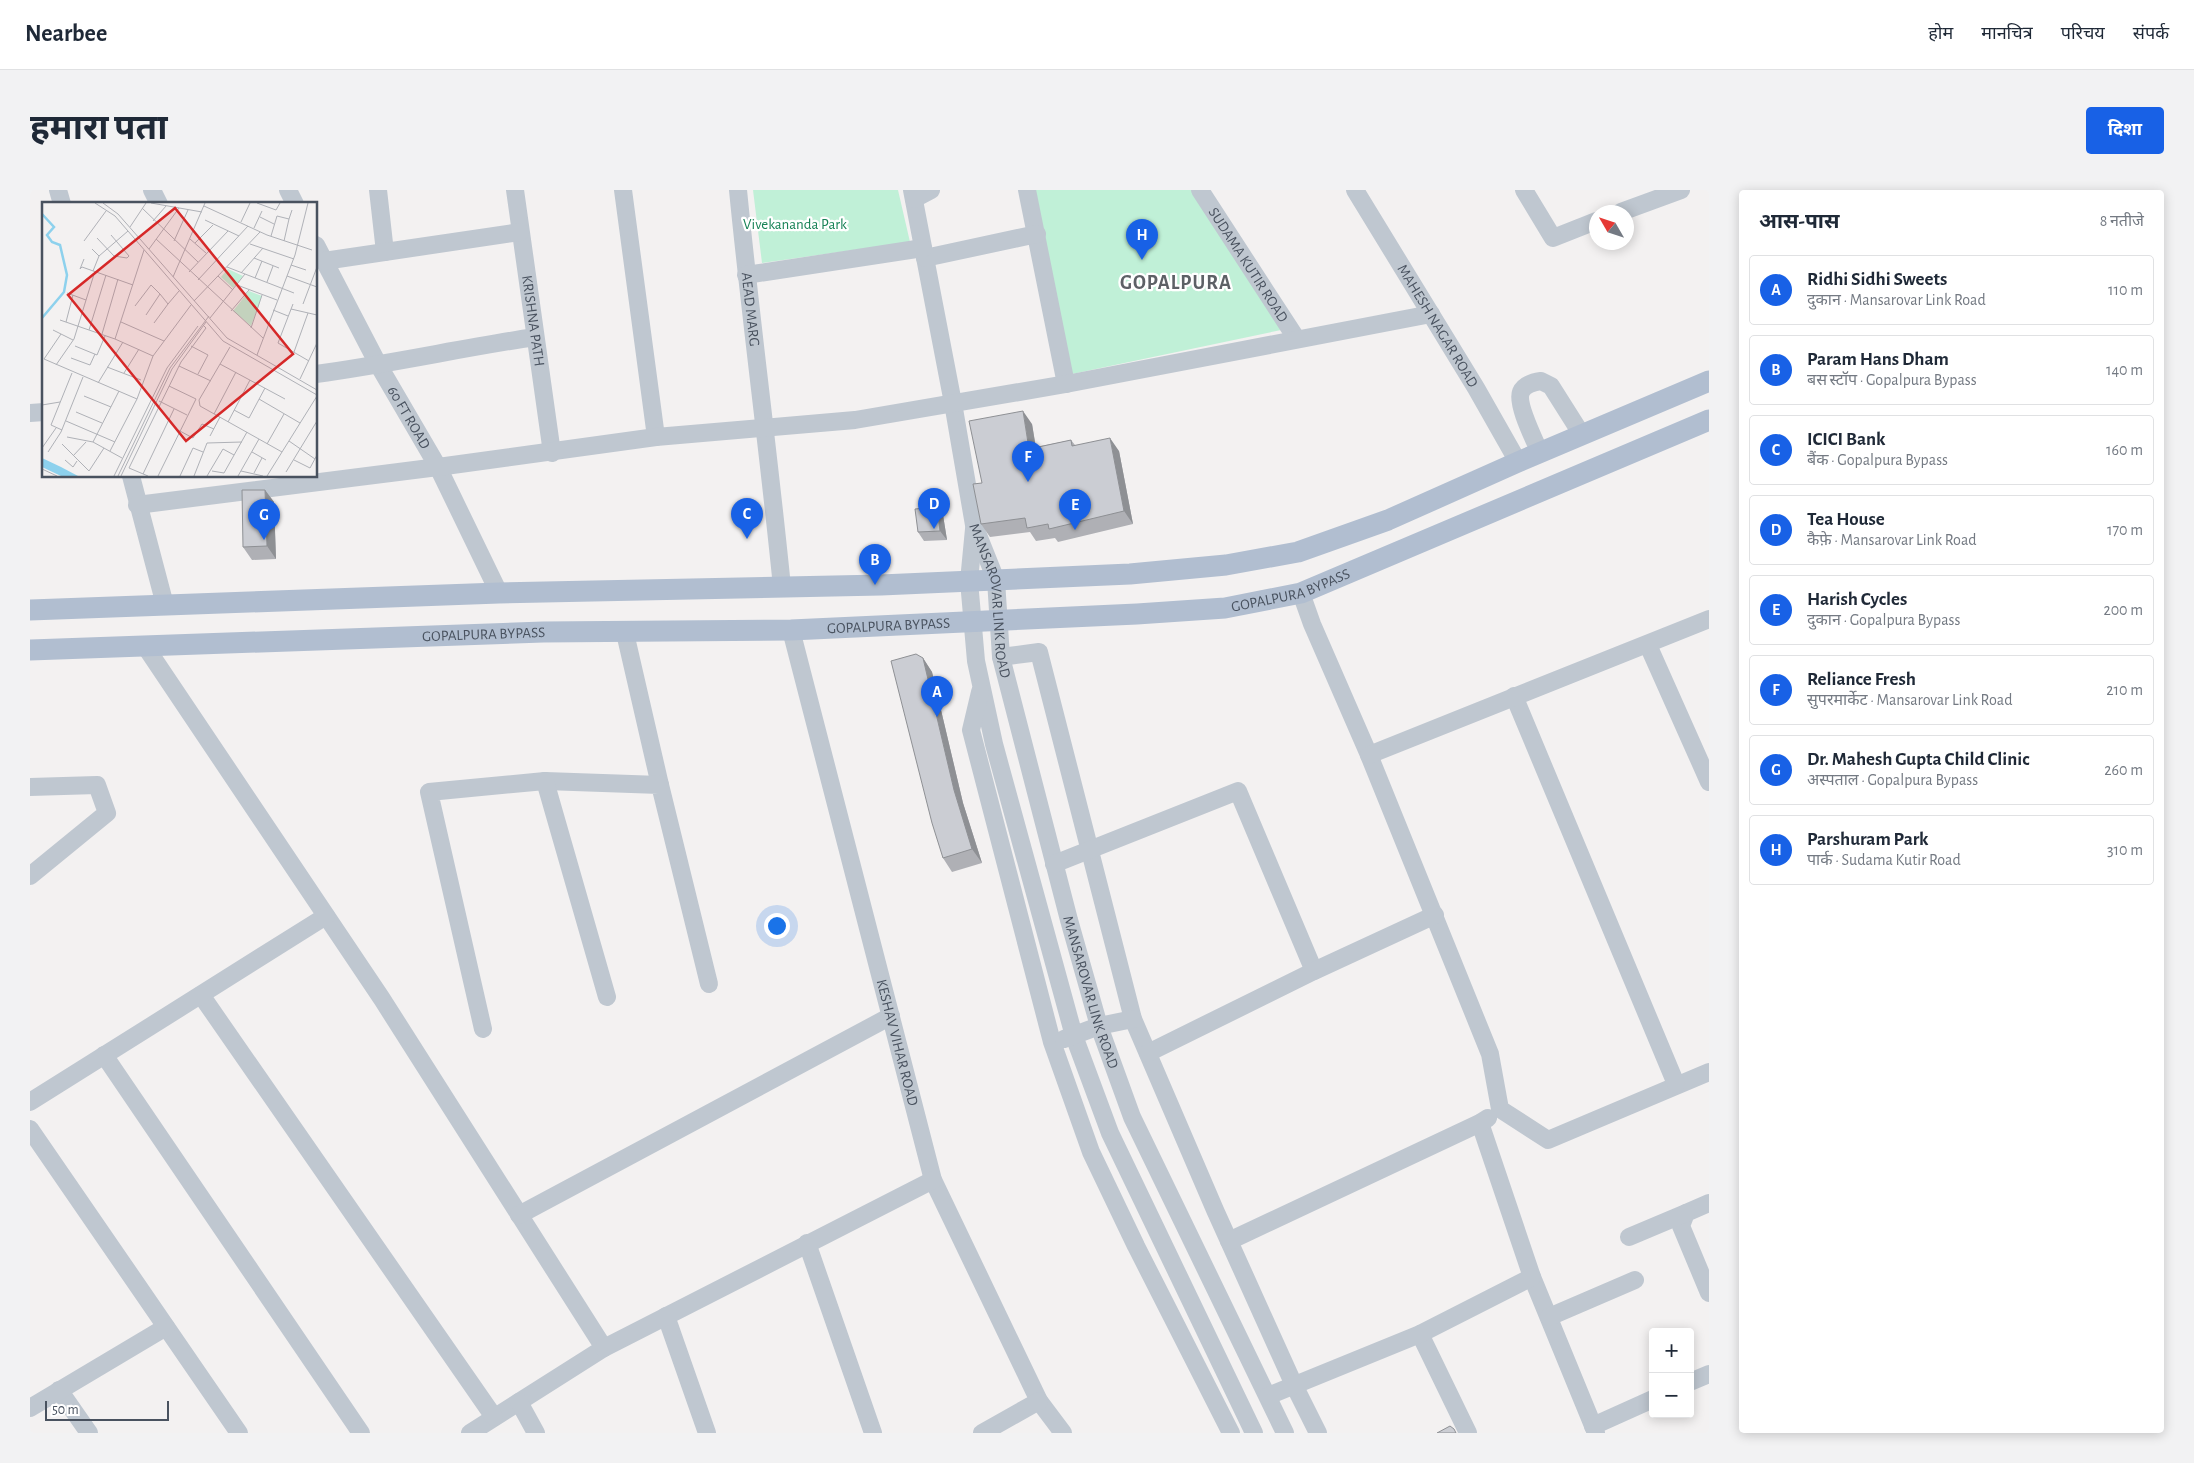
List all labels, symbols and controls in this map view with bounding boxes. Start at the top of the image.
text: Nearbee [25,22,107,46]
text: होम [1928,25,1953,43]
text: मानचित्र [1981,25,2033,43]
text: परिचय [2061,25,2105,43]
text: संपर्क [2133,25,2169,43]
button: दिशा [2086,107,2164,154]
text: हमारा पता [30,111,167,146]
inset map [42,202,318,478]
street label: SUDAMA KUTIR ROAD [1205,205,1291,325]
north arrow [1589,205,1634,250]
text: आस-पास [1759,211,1840,232]
text: 8 नतीजे [2100,213,2144,229]
park label: Vivekananda Park [743,217,847,232]
pin: H [1126,219,1158,260]
street label: MAHESH NAGAR ROAD [1394,262,1481,390]
text: Ridhi Sidhi Sweets [1807,270,1947,289]
street label: AEAD MARG [739,272,762,347]
district label: GOPALPURA [1120,273,1232,293]
street label: KRISHNA PATH [519,274,547,367]
text: A [1771,282,1781,298]
text: 110 m [2108,282,2143,298]
text: दुकान · Mansarovar Link Road [1807,292,1986,308]
text: Param Hans Dham [1807,350,1949,369]
text: B [1771,362,1781,378]
text: 140 m [2106,362,2143,378]
text: बस स्टॉप · Gopalpura Bypass [1807,372,1977,388]
street label: 60 FT ROAD [384,384,433,452]
text: ICICI Bank [1807,430,1885,449]
pin: F [1012,441,1044,482]
text: C [1772,442,1780,458]
text: 160 m [2106,442,2143,458]
text: बैंक · Gopalpura Bypass [1807,452,1948,468]
pin: D [918,488,950,529]
pin: E [1059,489,1091,530]
pin: C [731,498,763,539]
pin: G [248,499,280,540]
text: Tea House [1807,510,1885,529]
street label: MANSAROVAR LINK ROAD [966,521,1013,680]
text: D [1771,522,1781,538]
text: 170 m [2107,522,2143,538]
text: कैफ़े · Mansarovar Link Road [1807,532,1977,548]
pin: B [859,544,891,585]
street label: GOPALPURA BYPASS [1230,566,1352,615]
text: Harish Cycles [1807,590,1907,609]
text: E [1772,602,1780,618]
text: 200 m [2103,602,2143,618]
text: दुकान · Gopalpura Bypass [1807,612,1960,628]
street label: GOPALPURA BYPASS [827,616,950,636]
street label: GOPALPURA BYPASS [422,625,546,644]
text: Reliance Fresh [1807,670,1916,689]
pin: A [921,676,953,717]
text: F [1772,682,1780,698]
text: 210 m [2106,682,2143,698]
text: सुपरमार्केट · Mansarovar Link Road [1807,692,2012,708]
text: Dr. Mahesh Gupta Child Clinic [1807,750,2030,769]
text: G [1771,762,1781,778]
text: 260 m [2104,762,2143,778]
text: अस्पताल · Gopalpura Bypass [1807,772,1978,788]
text: Parshuram Park [1807,830,1929,849]
text: H [1770,842,1782,858]
text: 310 m [2107,842,2143,858]
text: पार्क · Sudama Kutir Road [1807,852,1961,868]
your location [764,913,790,939]
street label: MANSAROVAR LINK ROAD [1060,914,1121,1071]
street label: KESHAV VIHAR ROAD [873,978,921,1108]
map controls [1649,1328,1694,1418]
button: + [1649,1328,1694,1373]
button: − [1649,1373,1694,1418]
scale bar [45,1398,169,1421]
text: 50 m [52,1403,79,1417]

